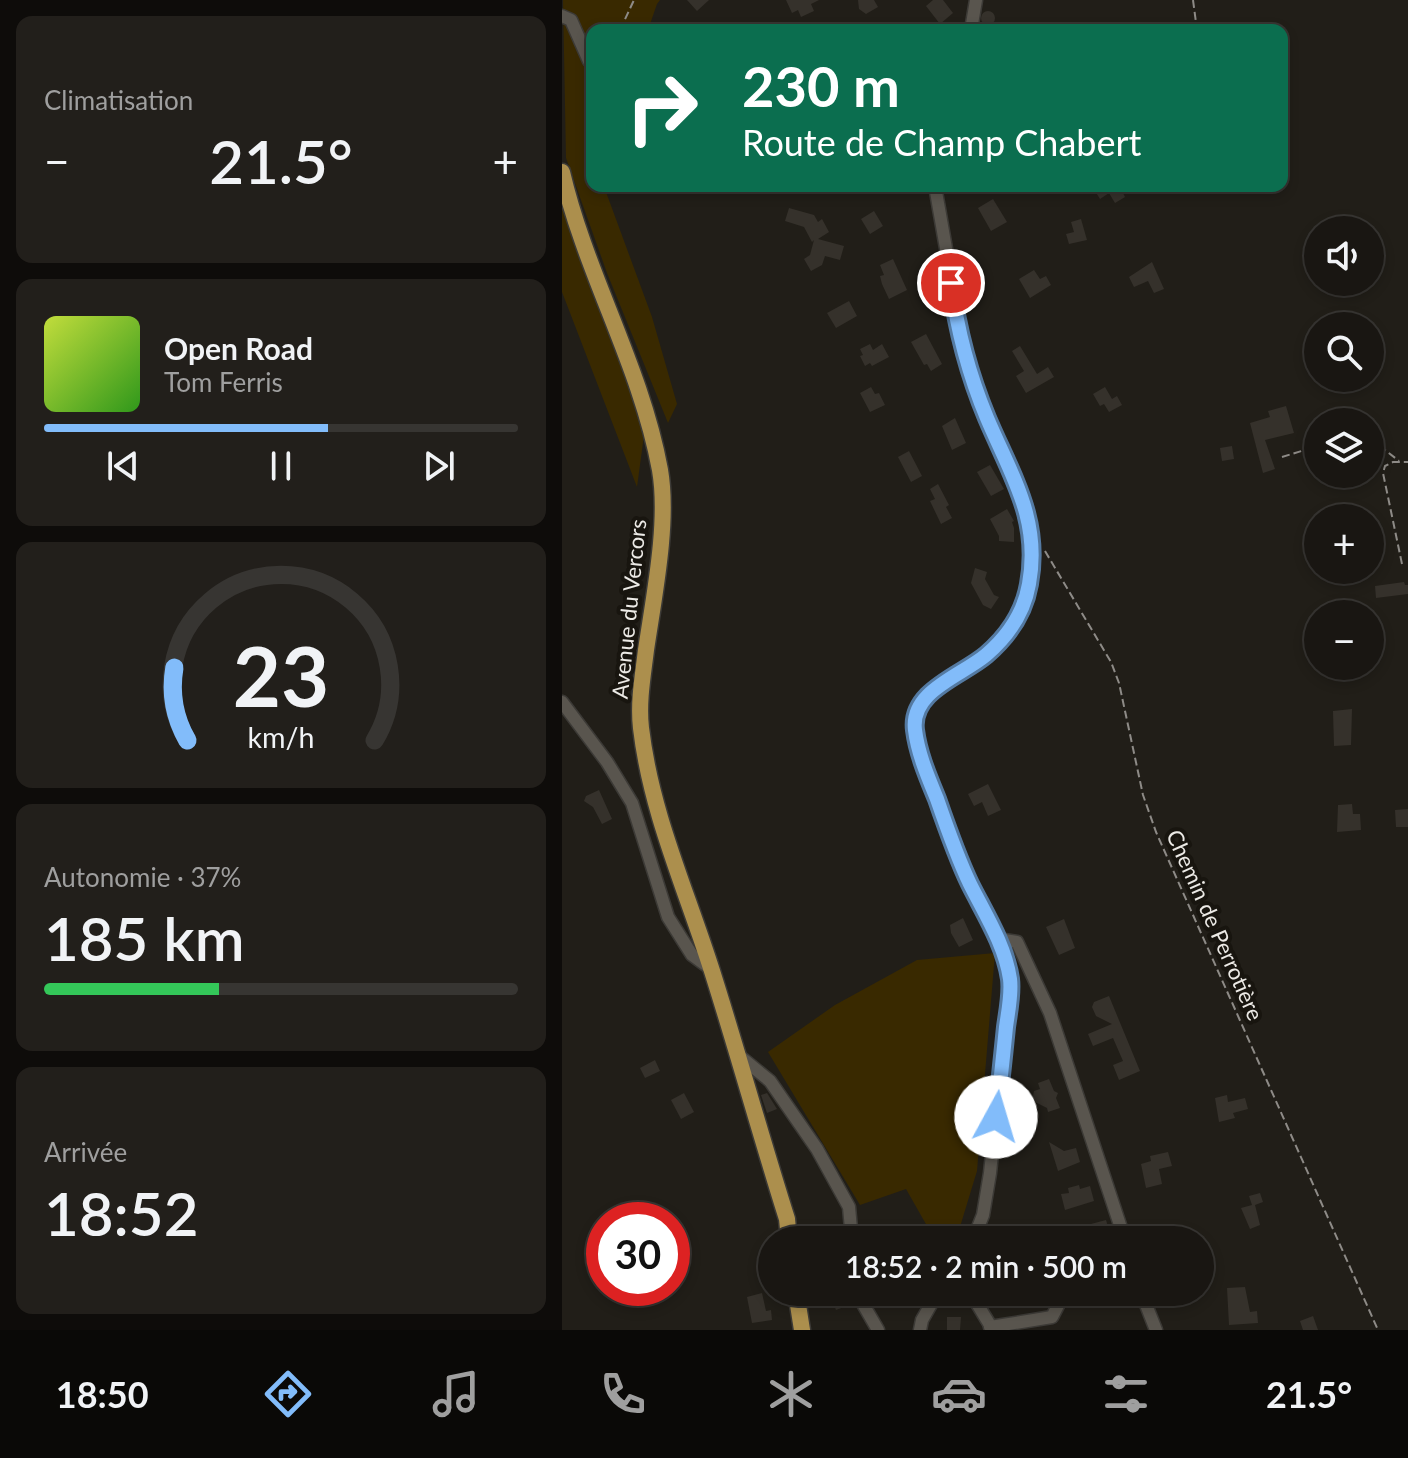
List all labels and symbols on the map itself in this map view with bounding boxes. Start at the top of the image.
pin [917,249,985,317]
street label: Avenue du Vercors [606,518,651,700]
street label: Chemin de Perrotière [1161,825,1270,1024]
position arrow [954,1075,1038,1159]
speed limit sign: 30 [586,1202,690,1306]

